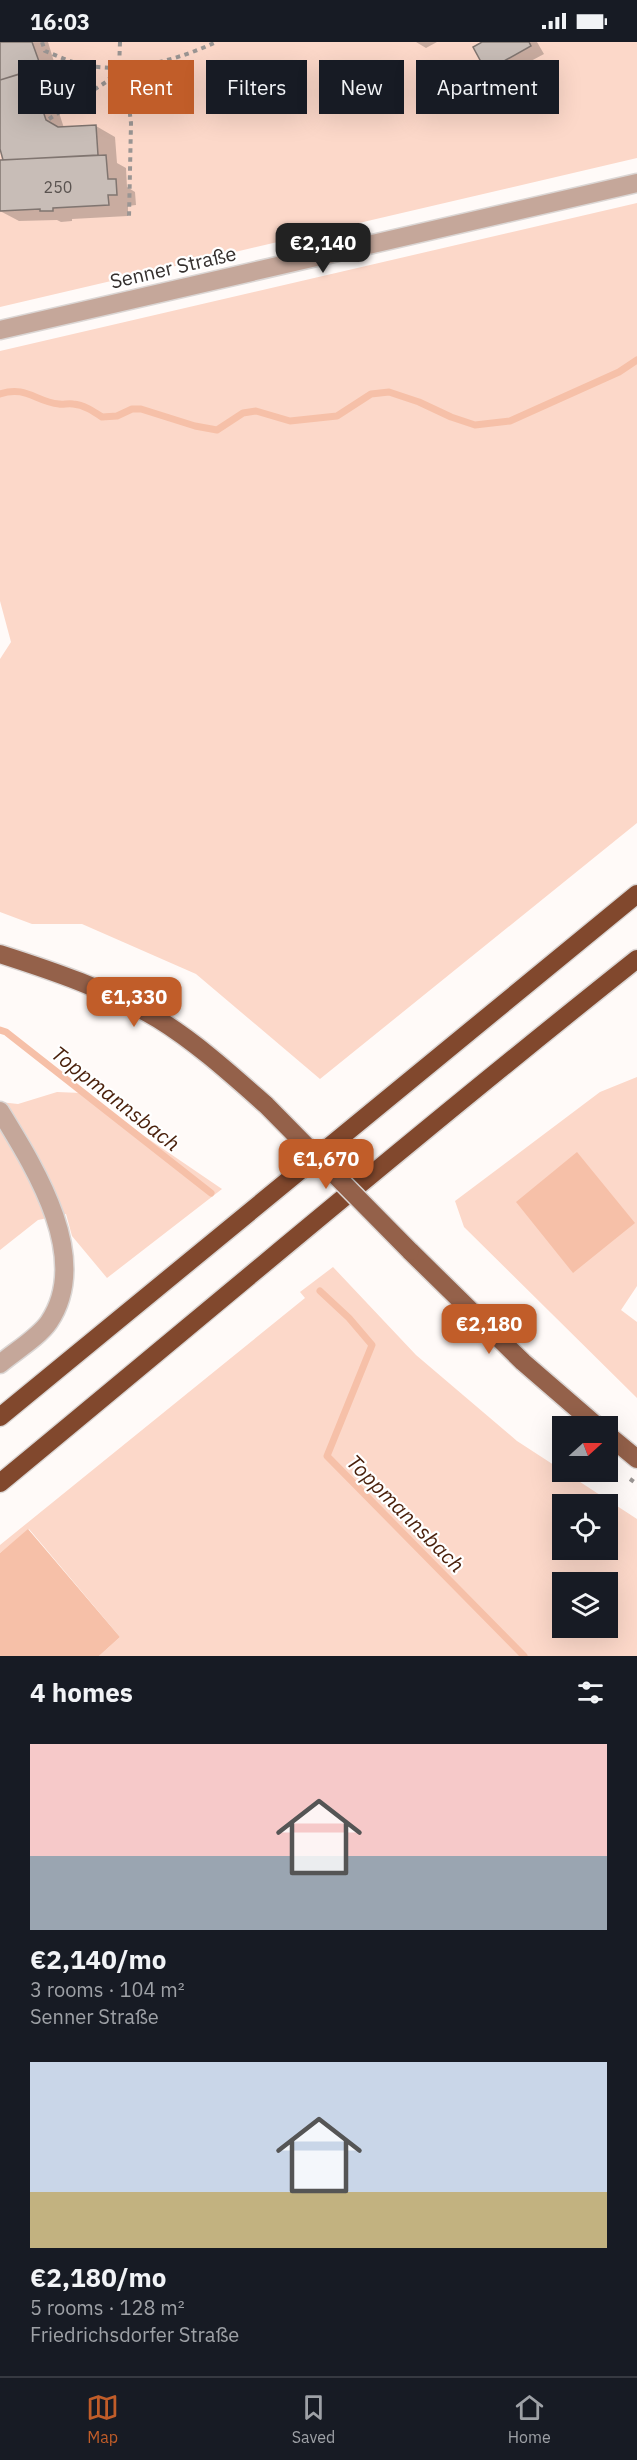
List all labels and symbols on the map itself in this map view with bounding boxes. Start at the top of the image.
house number: 250 [44,177,72,197]
pin: €2,140 [274,223,372,274]
street label: Senner Straße [107,239,239,295]
pin: €1,330 [85,977,183,1028]
water label: Toppmannsbach [46,1039,186,1157]
pin: €1,670 [277,1139,375,1190]
pin: €2,180 [440,1304,538,1355]
north arrow [552,1416,618,1482]
water label: Toppmannsbach [341,1448,471,1578]

